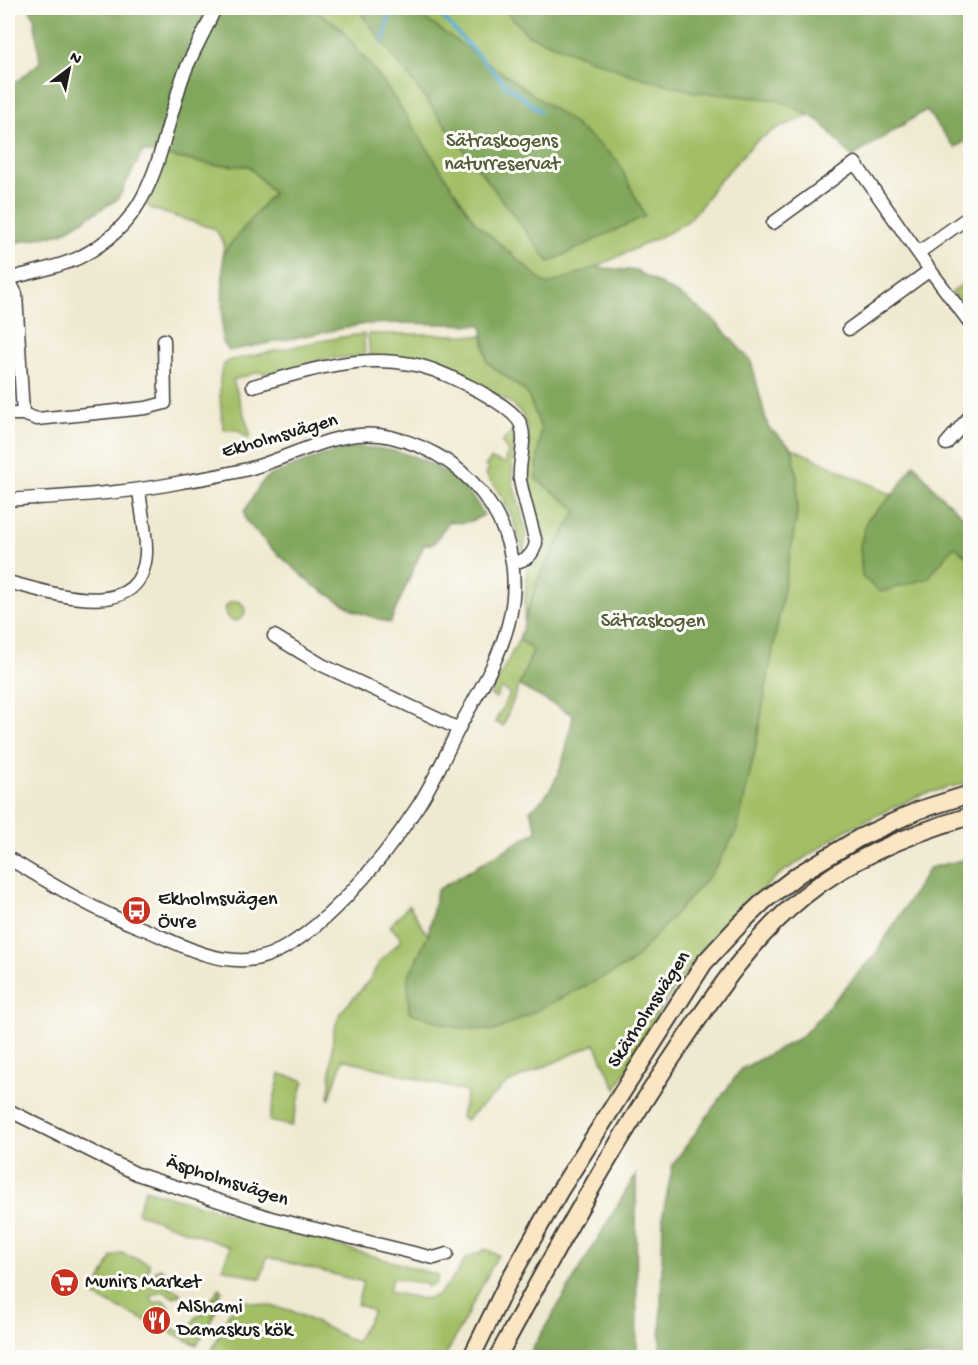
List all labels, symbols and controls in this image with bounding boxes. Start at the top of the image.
north arrow [39,39,99,99]
text: N [66,48,85,70]
park label: Sätraskogens naturreservat [444,131,562,177]
street label: Ekholmsvägen [219,409,341,465]
park label: Sätraskogen [601,611,706,634]
place label: Ekholmsvägen Övre [158,889,278,935]
bus stop icon: Ekholmsvägen Övre [121,895,153,927]
street label: Skärholmsvägen [604,947,697,1073]
street label: Äspholmsvägen [163,1151,292,1213]
supermarket icon: Munirs Market [48,1267,80,1299]
place label: Munirs Market [85,1272,203,1295]
place label: AlShami Damaskus kök [175,1297,295,1343]
restaurant icon: AlShami Damaskus kök [140,1304,172,1336]

